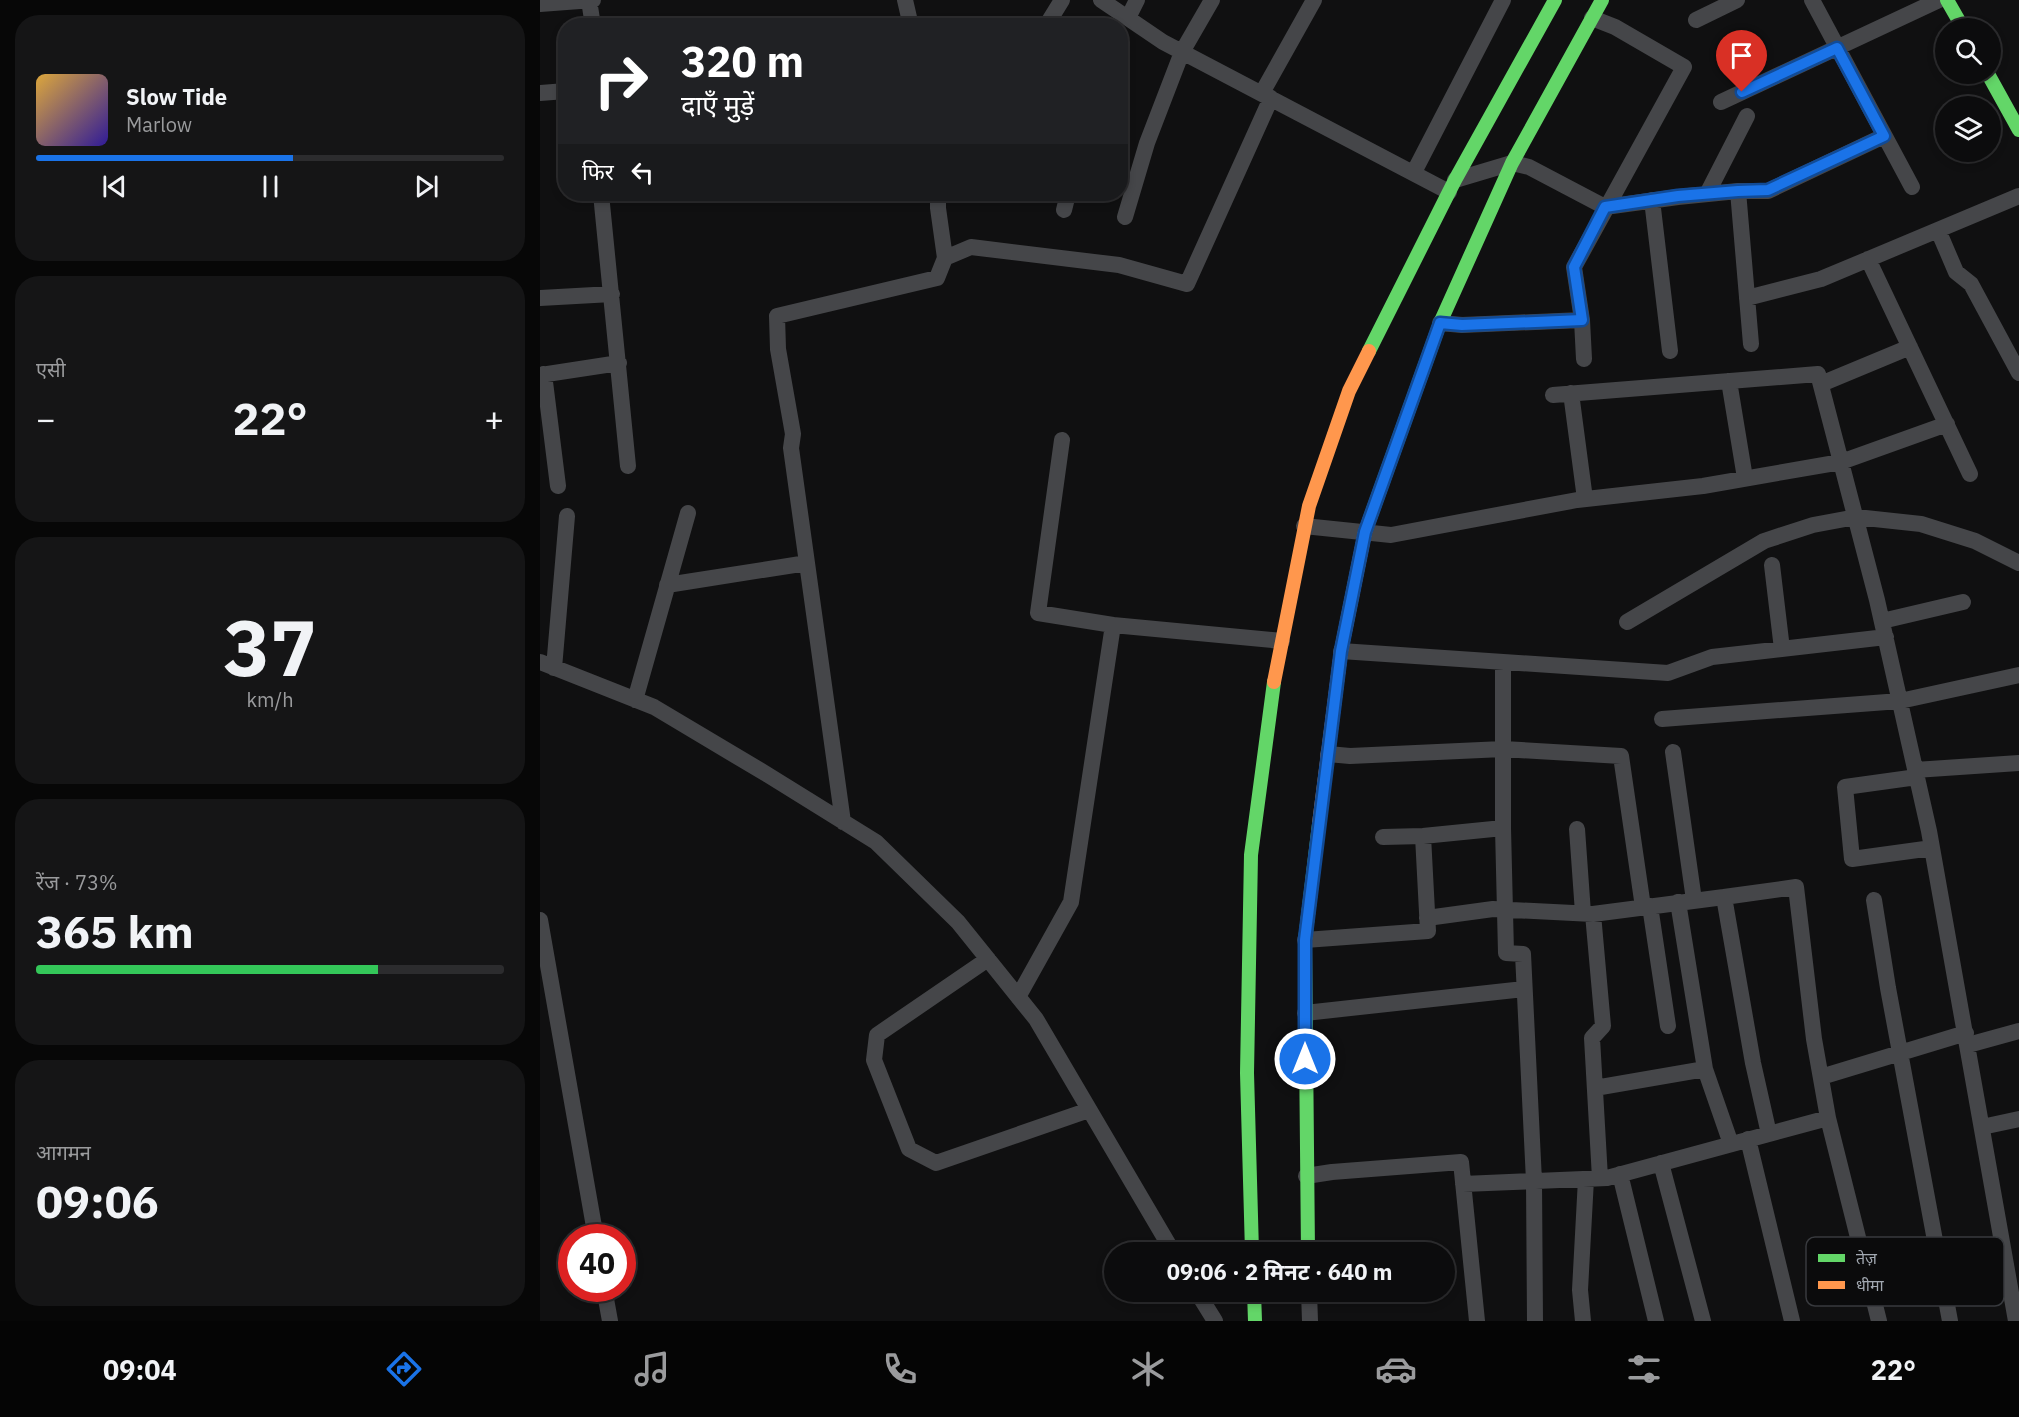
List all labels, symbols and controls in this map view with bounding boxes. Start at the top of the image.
map controls [1935,18,2001,162]
button: search [1935,18,2001,84]
pin [1716,30,1767,92]
text: 320 m [681,34,804,89]
icon: arrive [1725,39,1758,72]
icon: right [582,42,660,120]
text: Slow Tide [126,82,227,111]
text: दाएँ मुड़ें [681,87,754,122]
button: layers [1935,96,2001,162]
text: Marlow [126,111,192,138]
icon: left [626,156,659,189]
text: फिर [582,157,614,186]
icon: previous [98,170,131,203]
icon: pause [254,170,287,203]
icon: next [410,170,443,203]
text: एसी [36,356,66,383]
text: 22° [232,389,308,447]
text: − [36,397,56,440]
text: + [484,397,504,440]
text: 37 [223,596,317,697]
text: km/h [246,686,294,713]
text: रेंज · 73% [36,869,118,896]
text: 365 km [36,902,194,960]
position arrow [1273,1027,1337,1091]
text: आगमन [36,1139,91,1166]
text: 09:06 [36,1172,159,1230]
speed limit sign: 40 [558,1224,636,1302]
legend [1806,1237,2004,1306]
text: तेज़ [1856,1248,1878,1268]
text: 09:06 · 2 मिनट · 640 m [1167,1257,1392,1286]
text: धीमा [1856,1275,1885,1295]
icon: directions [383,1348,425,1390]
icon: music [631,1348,673,1390]
icon: phone [879,1348,921,1390]
icon: climate [1127,1348,1169,1390]
icon: car [1375,1348,1417,1390]
icon: filters [1623,1348,1665,1390]
text: 09:04 [103,1352,177,1387]
text: 22° [1871,1352,1916,1387]

